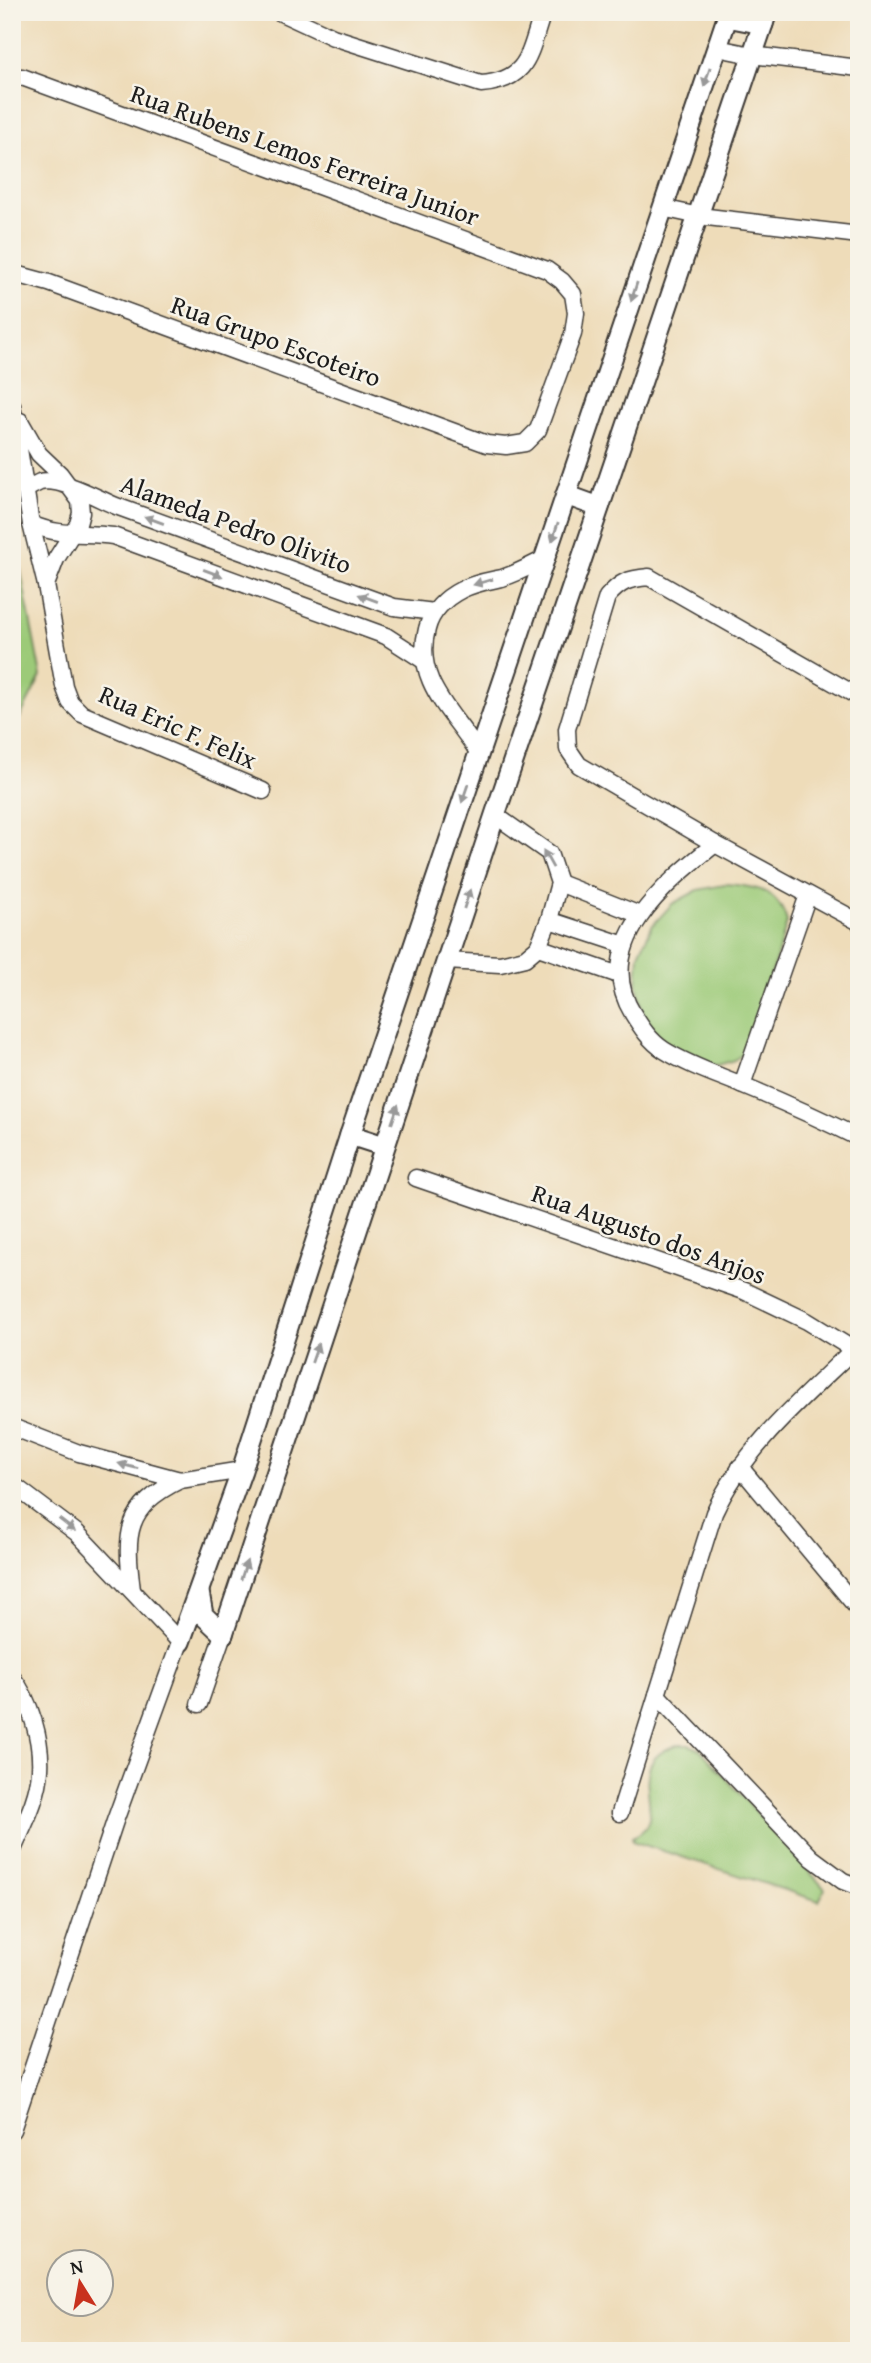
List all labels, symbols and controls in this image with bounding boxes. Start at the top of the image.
one-way arrow [701,67,712,88]
street label: Rua Rubens Lemos Ferreira Junior [125,73,485,236]
one-way arrow [628,282,639,303]
street label: Rua Grupo Escoteiro [166,284,387,397]
street label: Alameda Pedro Olivito [115,464,357,583]
one-way arrow [144,514,165,525]
one-way arrow [549,521,559,542]
one-way arrow [203,567,224,578]
one-way arrow [472,578,493,588]
one-way arrow [357,592,378,603]
street label: Rua Eric F. Felix [93,674,264,779]
one-way arrow [459,783,469,804]
one-way arrow [543,849,555,869]
one-way arrow [462,888,473,909]
one-way arrow [390,1104,401,1125]
street label: Rua Augusto dos Anjos [527,1173,772,1294]
one-way arrow [310,1343,321,1364]
one-way arrow [117,1460,139,1471]
one-way arrow [58,1517,76,1531]
one-way arrow [239,1559,250,1580]
north arrow [46,2248,116,2318]
text: N [68,2251,86,2281]

